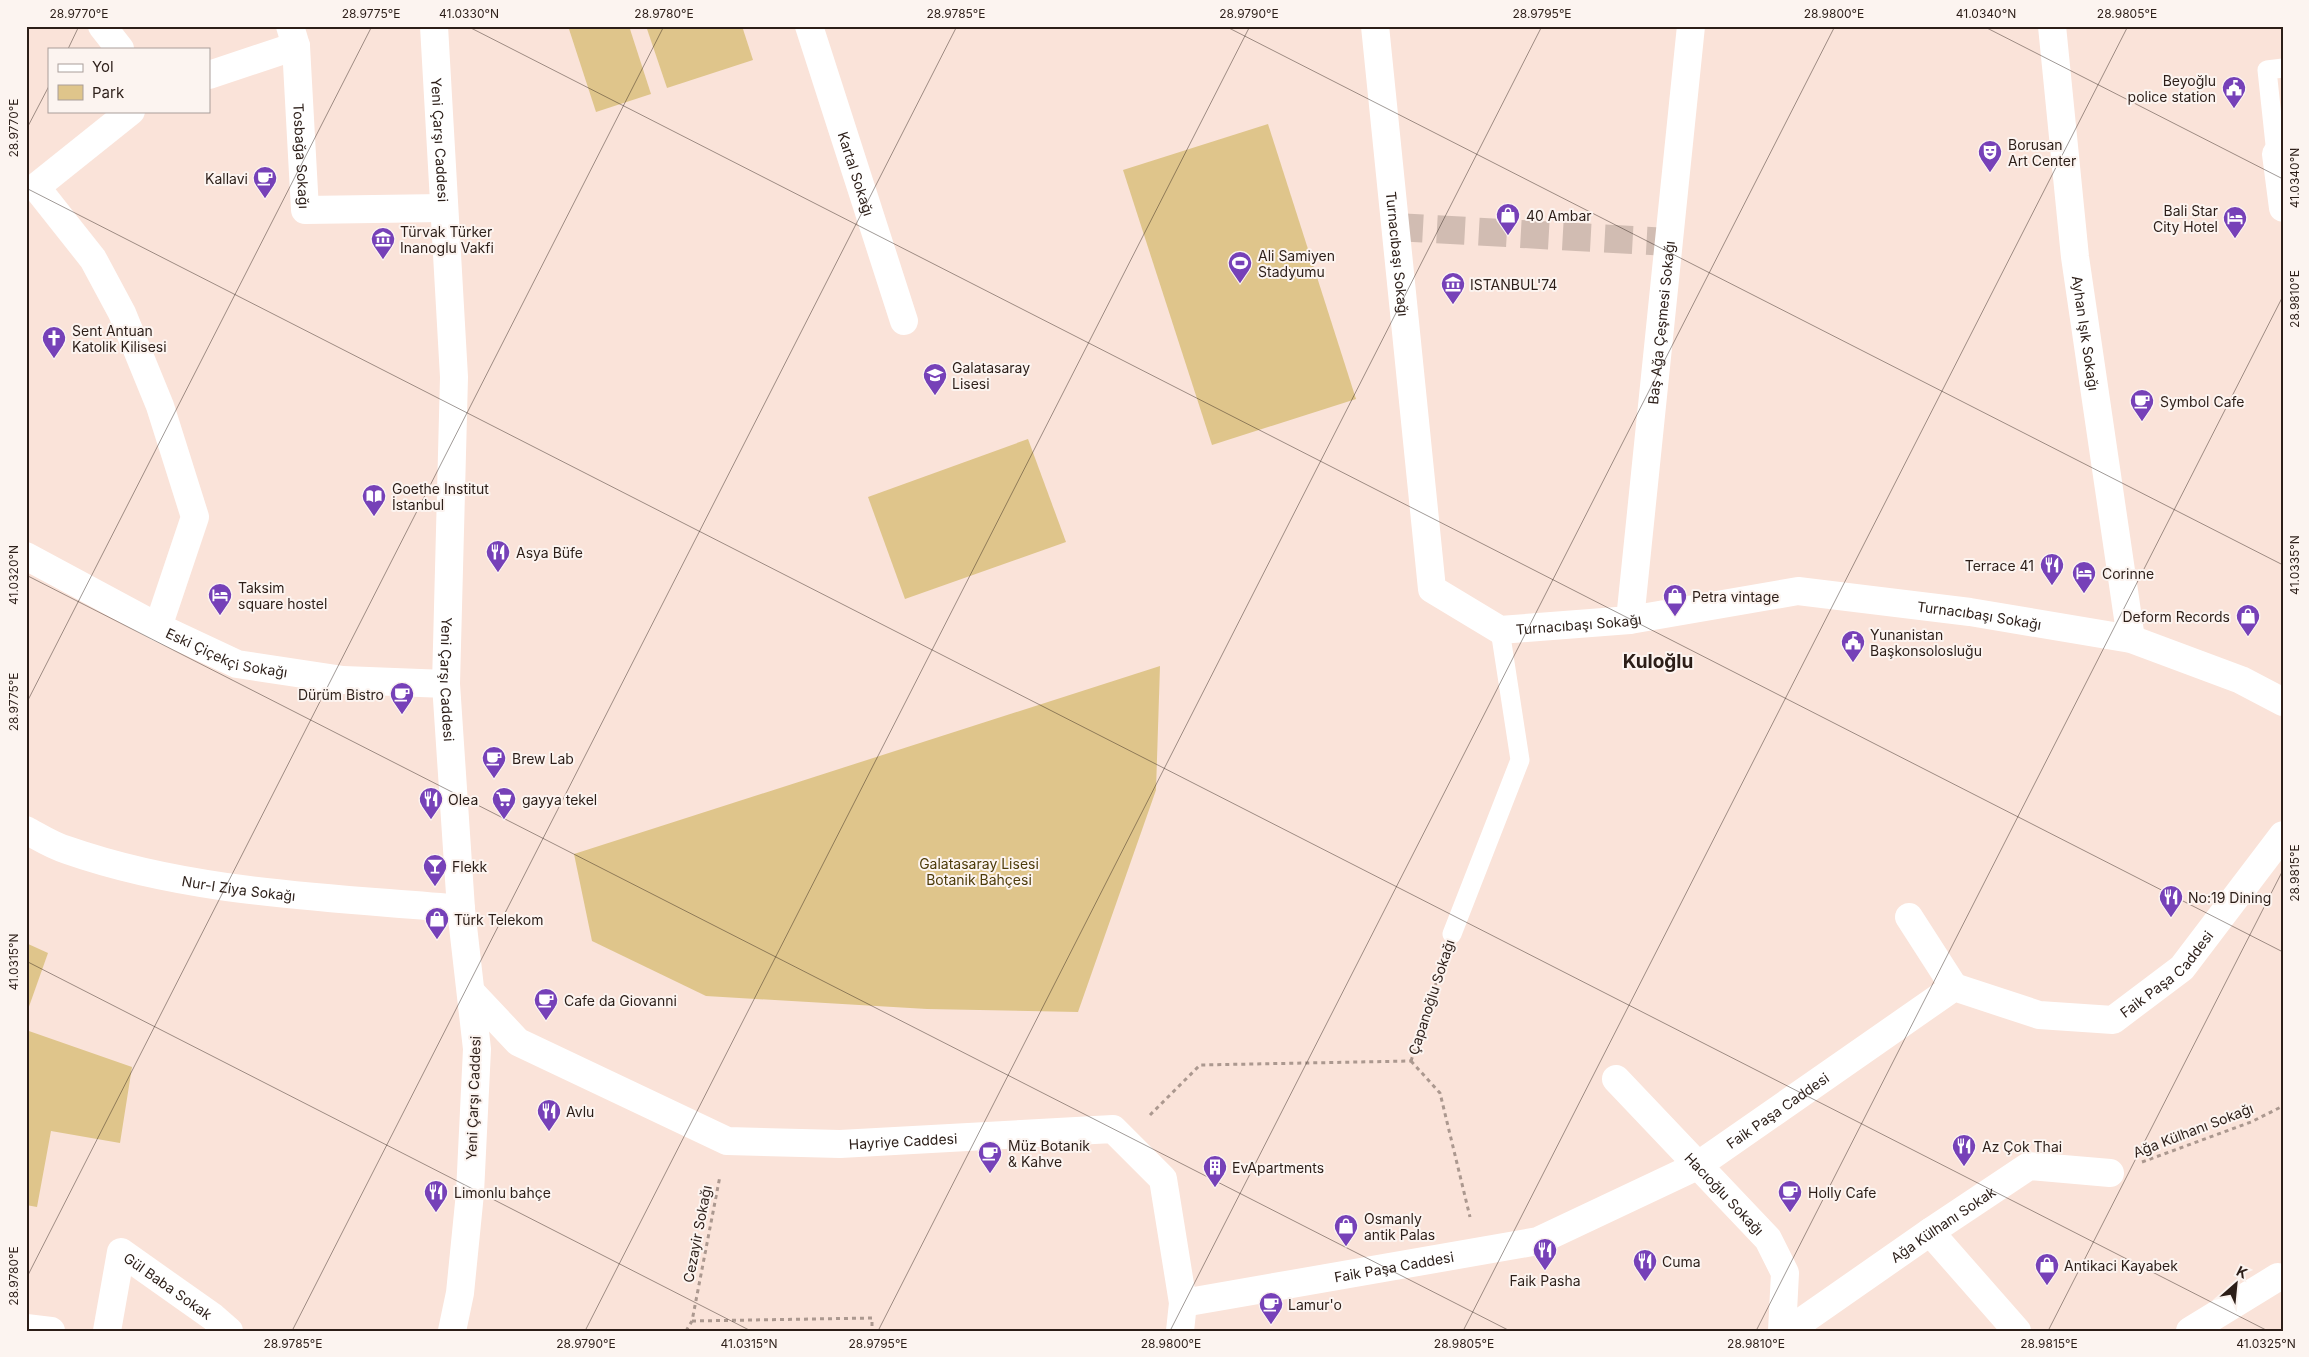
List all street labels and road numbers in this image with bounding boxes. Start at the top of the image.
street label: Yeni Çarşı Caddesi [428,77,453,202]
street label: Tosbağa Sokağı [291,103,313,209]
street label: Kartal Sokağı [835,129,878,218]
street label: Turnacıbaşı Sokağı [1383,191,1413,317]
street label: Baş Ağa Çeşmesi Sokağı [1644,240,1677,405]
street label: Ayhan Işık Sokağı [2069,274,2103,392]
street label: Turnacıbaşı Sokağı [1916,597,2043,632]
street label: Turnacıbaşı Sokağı [1515,610,1642,637]
street label: Yeni Çarşı Caddesi [437,617,458,742]
street label: Eski Çiçekçi Sokağı [163,624,289,680]
street label: Nur-I Ziya Sokağı [181,871,296,904]
street label: Faik Paşa Caddesi [2116,927,2216,1021]
street label: Çapanoğlu Sokağı [1404,937,1458,1057]
street label: Yeni Çarşı Caddesi [462,1036,484,1160]
street label: Faik Paşa Caddesi [1723,1069,1832,1152]
street label: Ağa Külhanı Sokağı [2131,1099,2255,1161]
street label: Hayriye Caddesi [848,1129,958,1152]
street label: Hacıoğlu Sokağı [1682,1149,1768,1238]
street label: Ağa Külhanı Sokak [1887,1182,1999,1266]
street label: Cezayir Sokağı [679,1184,715,1284]
street label: Faik Paşa Caddesi [1333,1247,1455,1285]
street label: Gül Baba Sokak [121,1248,216,1323]

